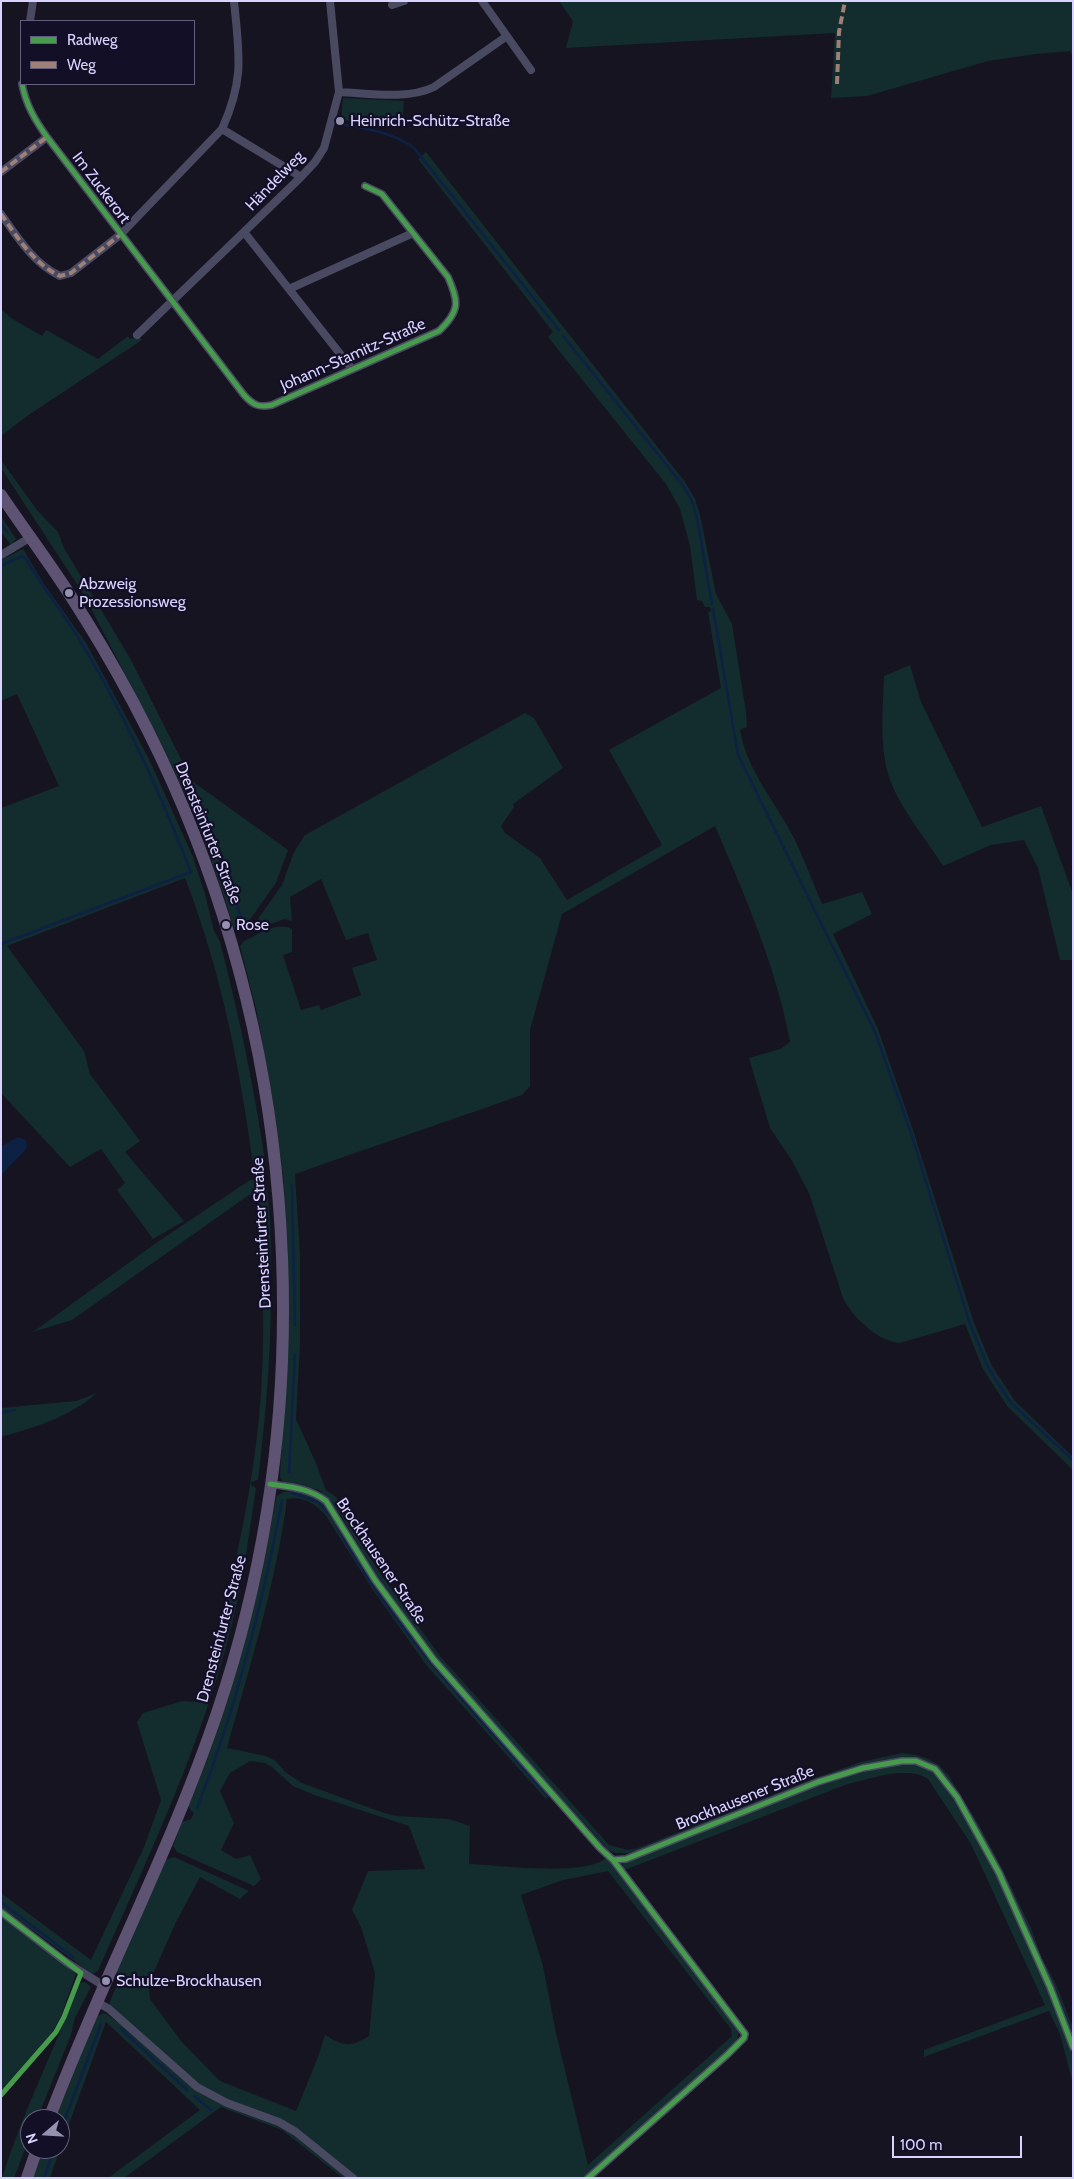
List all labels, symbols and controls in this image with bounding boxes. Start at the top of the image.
legend [20,20,195,85]
text: Radweg [67,31,117,49]
text: Weg [67,56,96,74]
place label: Heinrich-Schütz-Straße [350,111,510,131]
marker: Heinrich-Schütz-Straße [334,115,346,127]
street label: Händelweg [242,147,308,215]
street label: Im Zuckerort [68,148,134,228]
street label: Johann-Stamitz-Straße [277,314,429,396]
place label: Abzweig Prozessionsweg [79,574,186,612]
marker: Abzweig Prozessionsweg [63,587,75,599]
street label: Drensteinfurter Straße [171,759,245,907]
place label: Rose [236,915,269,935]
marker: Rose [220,919,232,931]
street label: Drensteinfurter Straße [248,1157,276,1309]
street label: Brockhausener Straße [332,1495,430,1627]
street label: Drensteinfurter Straße [193,1553,251,1705]
street label: Brockhausener Straße [673,1762,817,1834]
place label: Schulze-Brockhausen [116,1971,262,1991]
marker: Schulze-Brockhausen [100,1975,112,1987]
north arrow [20,2109,70,2159]
scale bar [894,2126,1024,2158]
text: N [22,2131,42,2146]
text: 100 m [900,2136,942,2154]

